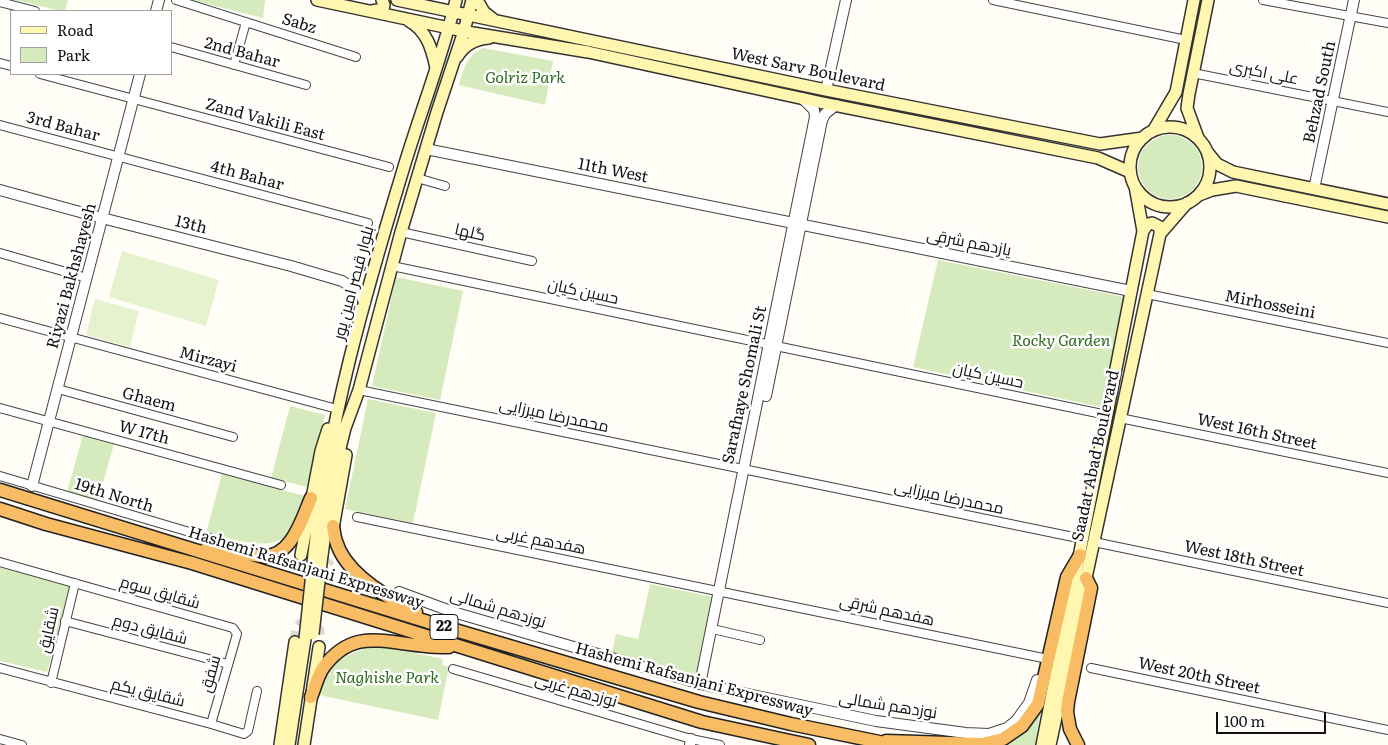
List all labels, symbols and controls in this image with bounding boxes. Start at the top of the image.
legend [10,10,172,75]
street label: Sabz [279,10,319,38]
text: Road [57,18,93,41]
street label: 2nd Bahar [202,34,282,72]
street label: Behzad South [1300,39,1340,145]
text: Park [57,43,90,66]
street label: West Sarv Boulevard [729,44,887,96]
street label: علی اکبری [1228,57,1300,89]
park label: Golriz Park [485,68,565,88]
street label: Zand Vakili East [203,95,327,145]
street label: 3rd Bahar [24,108,102,146]
street label: 11th West [576,155,650,187]
street label: 4th Bahar [208,157,286,195]
street label: Riyazi Bakhshayesh [43,201,101,351]
street label: 13th [173,212,209,238]
street label: گلها [453,220,487,246]
street label: بلوار قیصر امین پور [330,224,378,342]
street label: یازدهم شرقی [925,225,1013,261]
street label: حسین کیان [546,275,620,309]
street label: Mirhosseini [1223,287,1317,323]
street label: Sarafhaye Shomali St [719,304,771,466]
park label: Rocky Garden [1012,331,1110,351]
street label: Mirzayi [177,343,239,377]
street label: حسین کیان [951,359,1025,393]
street label: Saadat Abad Boulevard [1068,368,1124,544]
street label: Ghaem [120,384,178,416]
street label: محمدرضا میرزایی [498,395,610,437]
street label: West 16th Street [1195,410,1319,454]
street label: W 17th [116,417,172,449]
street label: 19th North [72,475,156,517]
street label: محمدرضا میرزایی [893,477,1005,519]
street label: Hashemi Rafsanjani Expressway [186,523,426,613]
street label: هفدهم غربی [495,523,587,559]
street label: West 18th Street [1182,537,1306,581]
street label: شقایق سوم [118,572,202,614]
street label: نوزدهم شمالی [448,585,548,633]
street label: هفدهم شرقی [838,592,936,630]
street label: شقایق [34,605,64,655]
street label: شقایق دوم [111,611,189,649]
road number: 22 [430,614,458,640]
street label: Hashemi Rafsanjani Expressway [573,639,815,721]
street label: شفق [197,653,225,695]
street label: West 20th Street [1136,654,1262,698]
park label: Naghishe Park [335,668,439,688]
street label: نوزدهم غربی [533,670,619,712]
street label: شقایق یکم [109,675,187,711]
street label: نوزدهم شمالی [837,689,939,723]
scale bar [1218,702,1328,734]
text: 100 m [1224,709,1265,732]

